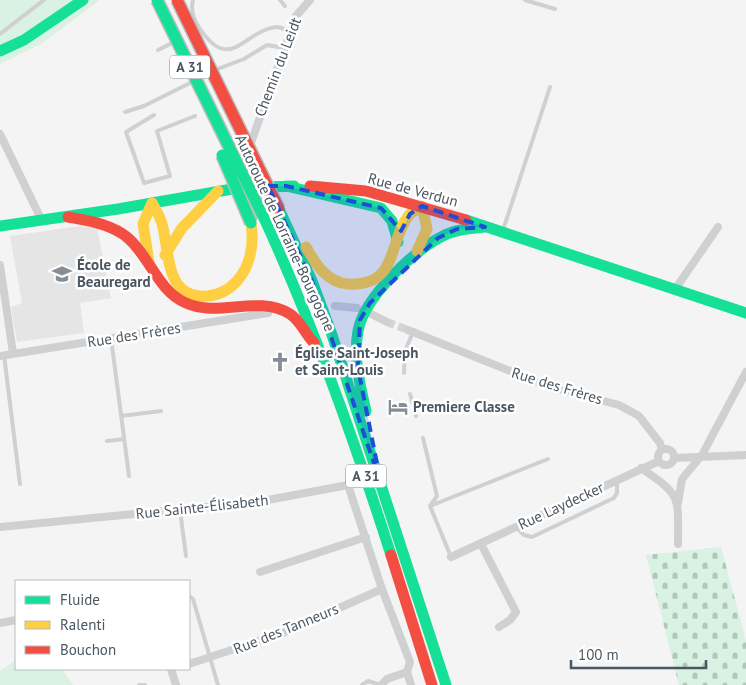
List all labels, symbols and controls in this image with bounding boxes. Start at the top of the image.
street label: Chemin du Leidt [250,15,305,119]
road number: A 31 [170,56,210,78]
street label: Autoroute de Lorraine-Bourgogne [231,131,340,334]
street label: Rue de Verdun [366,168,460,211]
place label: École de Beauregard [77,255,151,291]
school or university icon: École de Beauregard [51,263,73,285]
street label: Rue des Frères [86,318,182,351]
place label: Église Saint-Joseph et Saint-Louis [295,343,418,379]
church icon: Église Saint-Joseph et Saint-Louis [269,351,291,373]
street label: Rue des Frères [509,363,605,408]
hotel icon: Premiere Classe [387,396,409,418]
place label: Premiere Classe [413,397,515,416]
road number: A 31 [346,464,386,488]
street label: Rue Laydecker [515,477,607,534]
street label: Rue Sainte-Élisabeth [135,490,269,523]
legend [15,580,190,670]
text: Fluide [60,590,100,609]
street label: Rue des Tanneurs [230,599,341,658]
text: Ralenti [60,615,106,634]
scale bar [571,638,706,670]
text: Bouchon [60,640,116,659]
text: 100 m [578,645,619,664]

